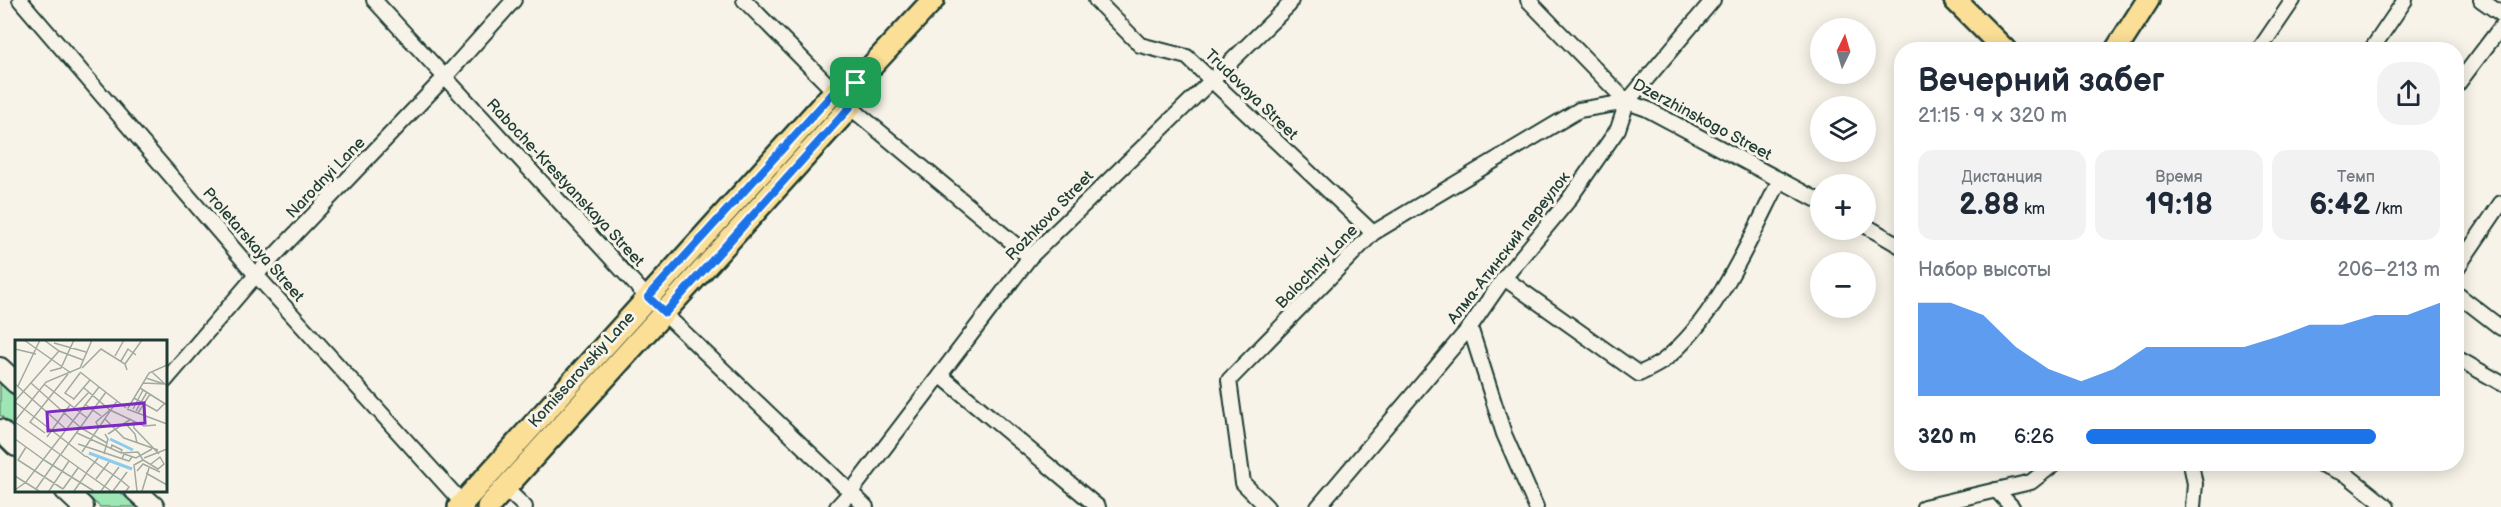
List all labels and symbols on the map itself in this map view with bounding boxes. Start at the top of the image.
north arrow [1810,18,1876,84]
street label: Trudovaya Street [1201,46,1302,144]
pin [830,57,881,108]
street label: Dzerzhinskogo Street [1629,75,1775,165]
street label: Raboche-Krestyanskaya Street [482,95,648,271]
street label: Narodnyi Lane [283,133,370,223]
street label: Rozhkova Street [1002,167,1098,265]
street label: Алма-Атинский переулок [1443,168,1575,329]
street label: Proletarskaya Street [198,184,308,306]
street label: Balochniy Lane [1272,221,1362,313]
street label: Komissarovskiy Lane [525,308,639,432]
inset map [15,340,166,492]

